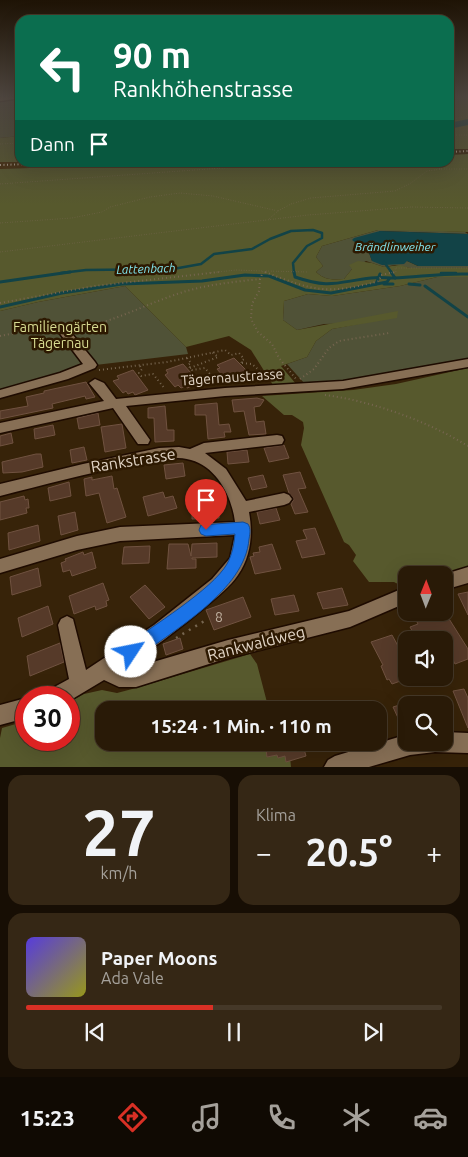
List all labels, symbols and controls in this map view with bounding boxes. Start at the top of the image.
icon: left [30,35,95,100]
text: 90 m [113,35,191,75]
text: Rankhöhenstrasse [113,76,293,101]
icon: arrive [85,130,113,158]
text: Dann [30,133,75,155]
water label: Brändlinweiher [355,240,436,253]
water label: Lattenbach [116,261,176,276]
park label: Familiengärten Tägernau [13,319,107,351]
street label: Tägernaustrasse [180,365,284,389]
street label: Rankstrasse [89,444,177,476]
pin [185,479,227,530]
icon: arrive [192,486,220,514]
north arrow [398,566,452,621]
map controls [398,566,453,751]
house number: 8 [215,609,223,625]
street label: Rankwaldweg [205,622,307,664]
position arrow [104,625,156,677]
button: sound [398,631,453,686]
speed limit sign: 30 [15,686,80,751]
button: search [398,696,453,751]
text: 15:24 · 1 Min. · 110 m [150,715,332,737]
text: 27 [82,795,156,868]
text: Klima [256,806,296,824]
text: 20.5° [305,831,393,873]
text: − [256,837,272,868]
text: + [426,837,442,868]
text: km/h [101,864,137,882]
text: Paper Moons [101,947,218,969]
text: Ada Vale [101,969,164,987]
icon: previous [81,1018,109,1046]
icon: pause [220,1018,248,1046]
icon: next [359,1018,387,1046]
icon: directions [115,1100,150,1135]
icon: music [189,1100,224,1135]
icon: phone [264,1100,299,1135]
icon: climate [339,1100,374,1135]
icon: car [413,1100,448,1135]
text: 15:23 [20,1105,75,1130]

